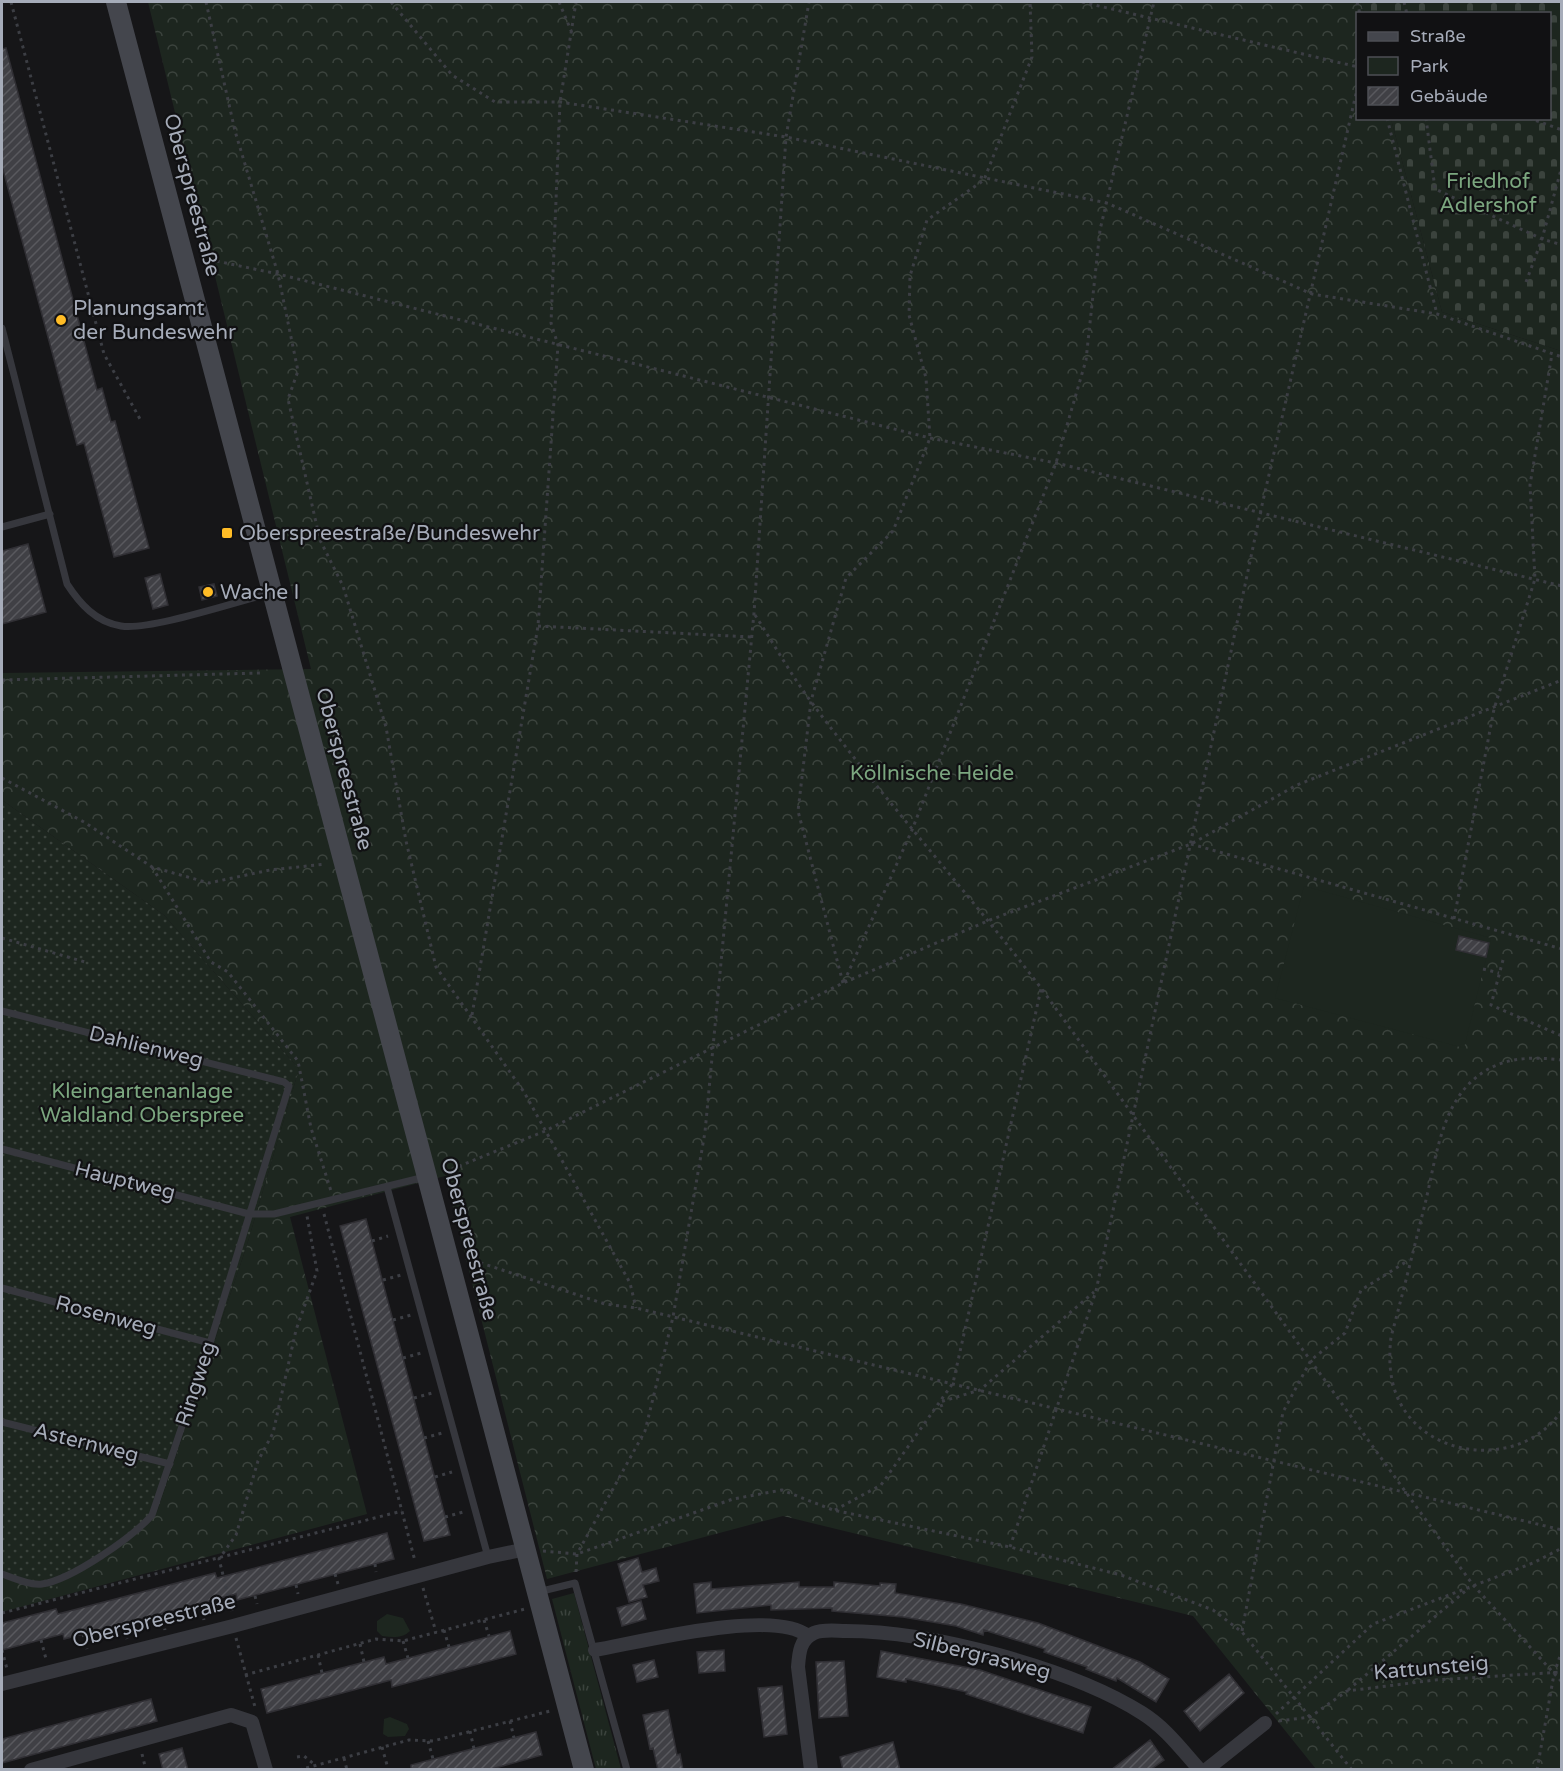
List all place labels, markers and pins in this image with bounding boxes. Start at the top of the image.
place label: Planungsamt der Bundeswehr [73,296,236,345]
marker: Planungsamt der Bundeswehr [54,313,68,327]
place label: Oberspreestraße/Bundeswehr [239,521,540,546]
marker: Oberspreestraße/Bundeswehr [220,526,234,540]
place label: Wache I [220,580,300,605]
marker: Wache I [201,585,215,599]

